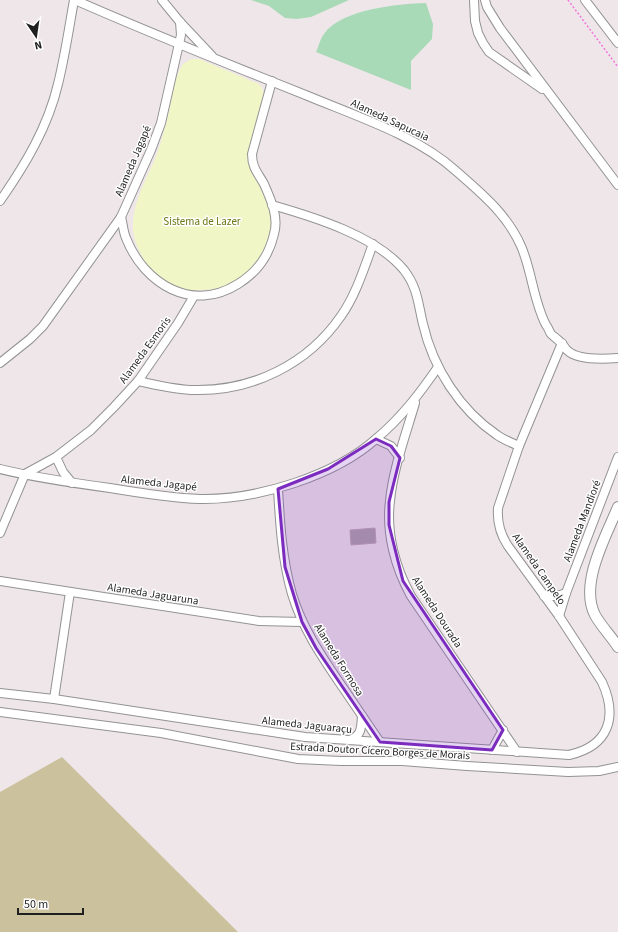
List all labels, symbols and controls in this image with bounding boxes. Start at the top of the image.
north arrow [16,16,56,56]
text: N [33,37,43,53]
street label: Alameda Sapucaia [348,95,432,145]
street label: Alameda Jagapé [111,123,155,199]
park label: Sistema de Lazer [163,214,241,229]
street label: Alameda Esmoris [116,313,175,387]
street label: Alameda Jagapé [120,472,198,494]
street label: Alameda Mandioré [560,478,605,564]
street label: Alameda Campelo [509,530,569,608]
street label: Alameda Dourada [408,573,466,651]
street label: Alameda Jaguaruna [106,579,200,609]
street label: Alameda Formosa [311,621,367,699]
street label: Alameda Jaguaraçu [261,713,353,737]
street label: Estrada Doutor Cícero Borges de Morais [290,739,471,763]
scale bar [18,890,83,916]
text: 50 m [24,896,48,913]

